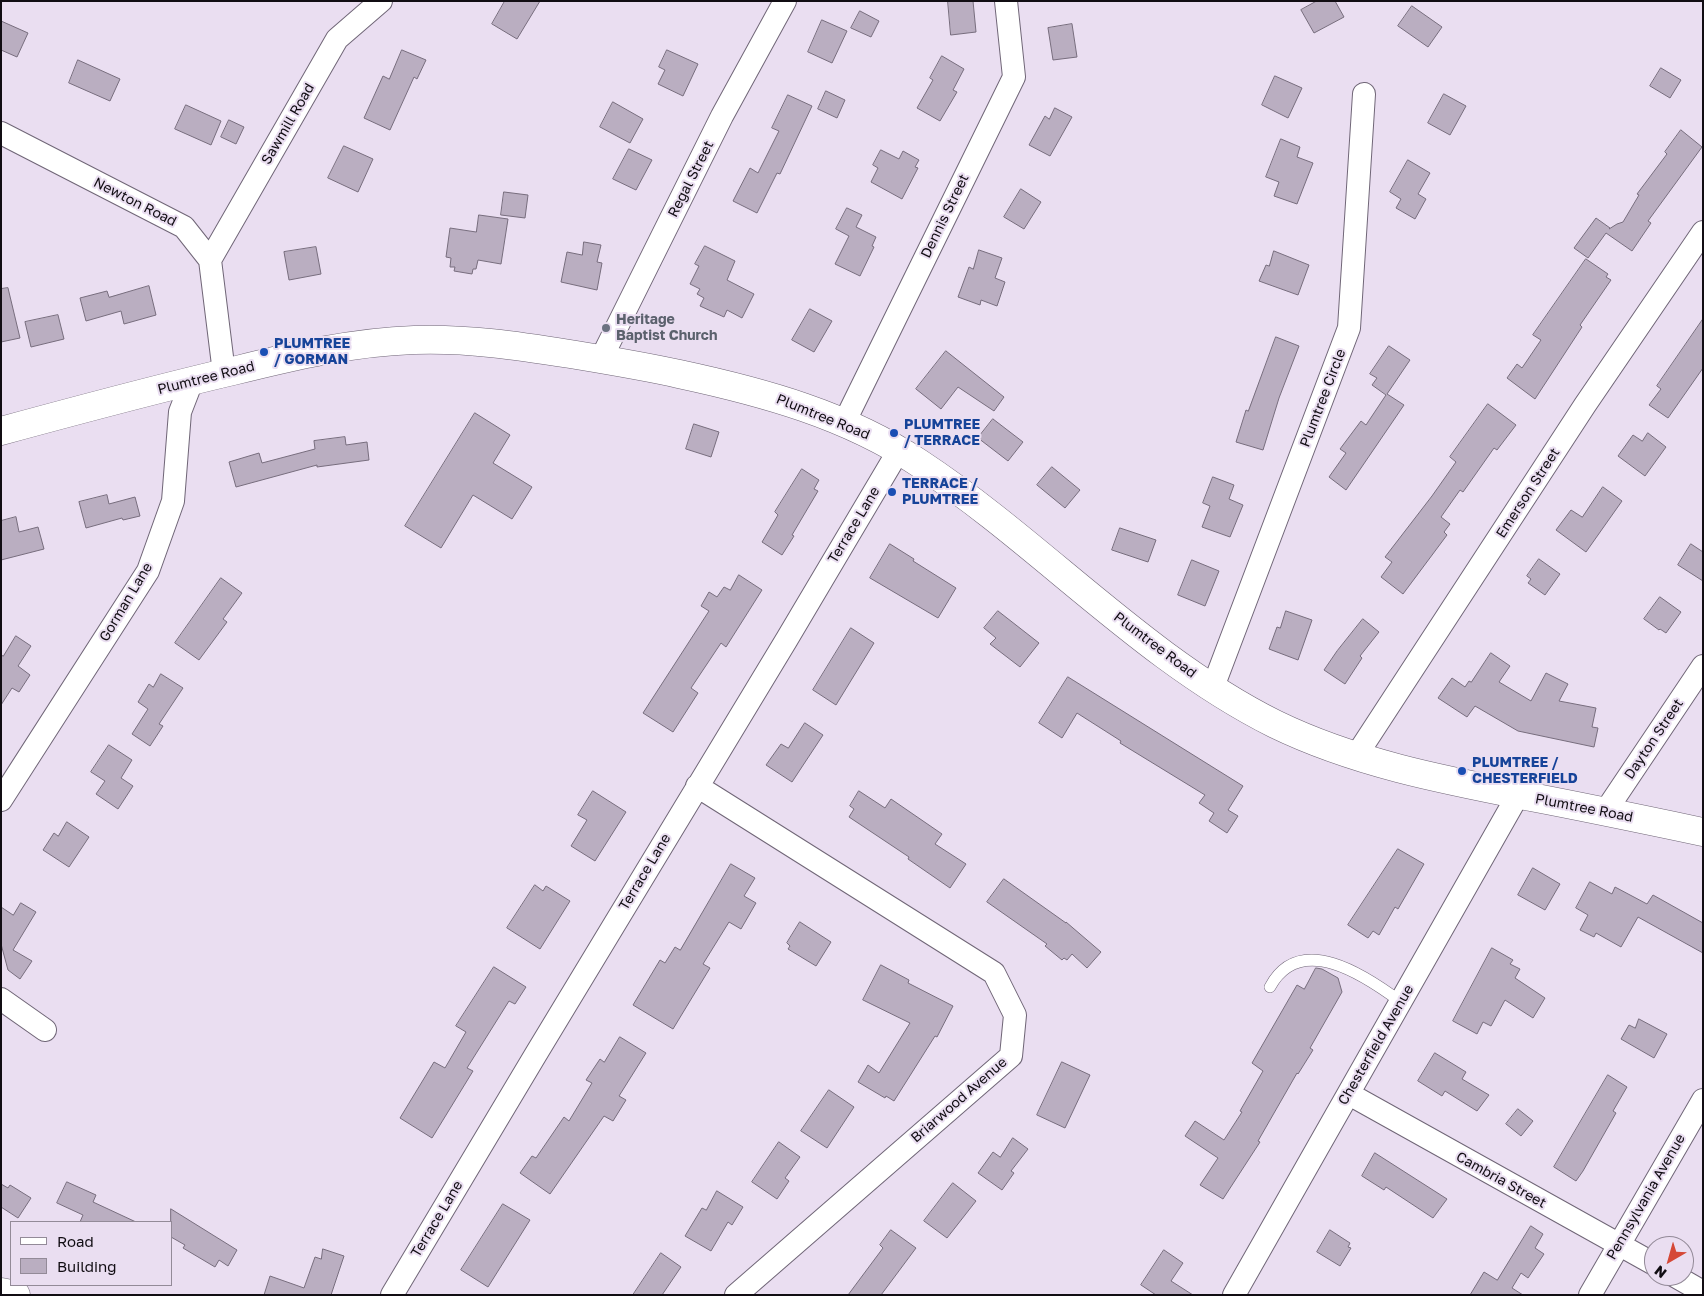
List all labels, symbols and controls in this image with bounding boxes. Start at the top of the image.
street label: Sawmill Road [258,80,318,168]
street label: Regal Street [665,138,717,220]
street label: Dennis Street [917,171,973,261]
street label: Newton Road [91,174,179,230]
place label: Heritage Baptist Church [616,312,717,344]
marker: Heritage Baptist Church [600,322,612,334]
place label: PLUMTREE / GORMAN [274,336,350,368]
marker: PLUMTREE / GORMAN [258,346,270,358]
street label: Plumtree Circle [1297,347,1349,449]
street label: Plumtree Road [156,358,256,398]
street label: Plumtree Road [774,391,872,443]
place label: PLUMTREE / TERRACE [904,417,980,450]
marker: PLUMTREE / TERRACE [888,427,900,439]
street label: Emerson Street [1493,445,1563,541]
place label: TERRACE / PLUMTREE [902,476,978,508]
street label: Terrace Lane [825,484,883,566]
marker: TERRACE / PLUMTREE [886,486,898,498]
street label: Gorman Lane [96,560,156,644]
street label: Plumtree Road [1110,608,1200,682]
street label: Dayton Street [1621,696,1687,782]
place label: PLUMTREE / CHESTERFIELD [1472,755,1578,788]
marker: PLUMTREE / CHESTERFIELD [1456,765,1468,777]
street label: Plumtree Road [1534,790,1634,826]
street label: Terrace Lane [616,831,674,913]
street label: Chesterfield Avenue [1335,982,1417,1108]
street label: Briarwood Avenue [908,1054,1010,1146]
street label: Pennsylvania Avenue [1603,1131,1689,1263]
street label: Cambria Street [1453,1148,1549,1212]
street label: Terrace Lane [408,1178,466,1260]
legend [10,1221,172,1286]
text: Road [57,1232,94,1250]
north arrow [1644,1236,1694,1286]
text: Building [57,1257,117,1275]
text: N [1651,1262,1670,1282]

